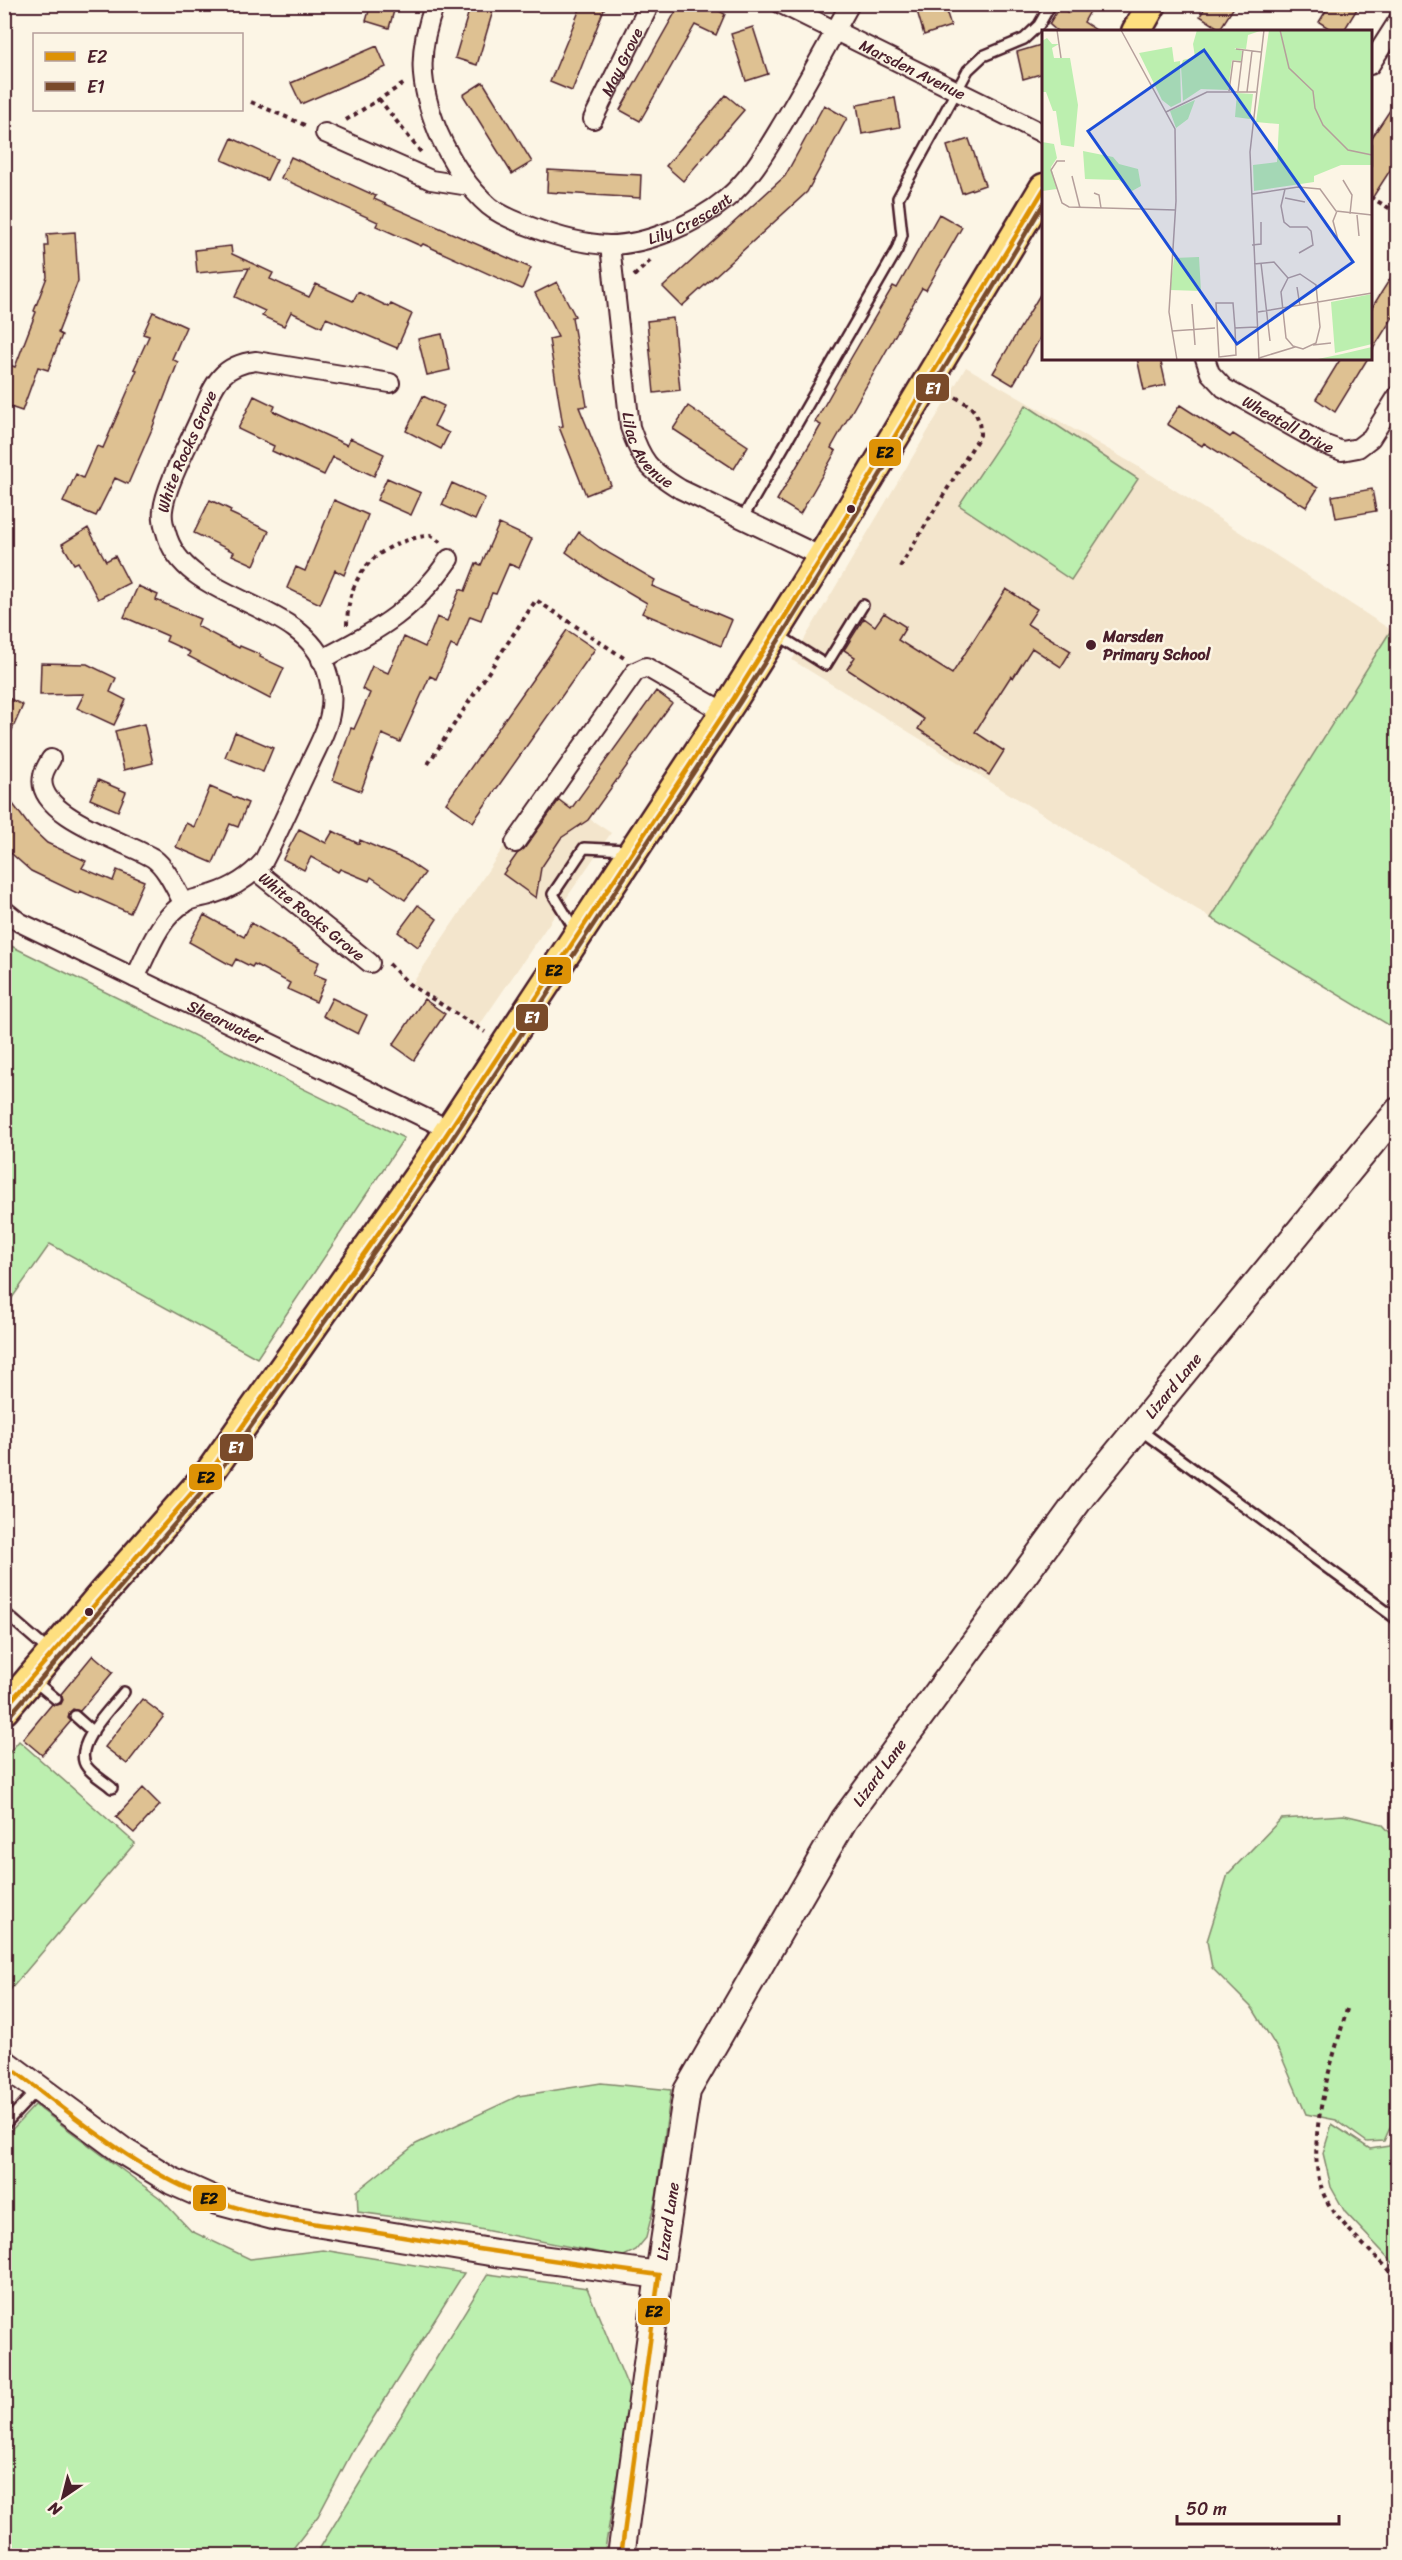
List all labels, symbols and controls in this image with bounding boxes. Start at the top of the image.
street label: May Grove [592,22,651,101]
inset map [1042,30,1372,360]
street label: Marsden Avenue [854,31,971,108]
legend [33,33,243,111]
text: E2 [87,41,107,73]
text: E1 [87,71,105,103]
street label: Lily Crescent [644,185,739,253]
line badge: E1 [915,373,950,402]
text: E1 [925,374,941,403]
street label: White Rocks Grove [148,385,225,515]
street label: Wheatall Drive [1237,387,1338,461]
street label: Lilac Avenue [614,411,680,496]
line badge: E2 [868,438,902,467]
text: E2 [876,438,895,467]
unlabelled marker [845,503,857,515]
place label: Marsden Primary School [1102,622,1212,669]
marker: Marsden Primary School [1084,638,1098,652]
street label: White Rocks Grove [252,864,372,969]
line badge: E2 [537,956,572,985]
text: E2 [545,956,564,985]
street label: Shearwater [183,991,271,1053]
line badge: E1 [515,1003,549,1032]
text: E1 [524,1003,540,1032]
street label: Lizard Lane [1137,1346,1209,1425]
line badge: E1 [219,1433,254,1462]
text: E1 [228,1433,244,1462]
line badge: E2 [188,1463,223,1491]
text: E2 [197,1463,216,1492]
unlabelled marker [83,1606,95,1618]
street label: Lizard Lane [844,1732,914,1813]
street label: Lizard Lane [647,2180,687,2262]
line badge: E2 [192,2184,227,2212]
text: E2 [200,2184,219,2213]
line badge: E2 [637,2297,671,2326]
text: E2 [645,2297,664,2326]
north arrow [33,2467,93,2527]
scale bar [1177,2488,1339,2526]
text: N [41,2493,68,2525]
text: 50 m [1186,2493,1227,2525]

